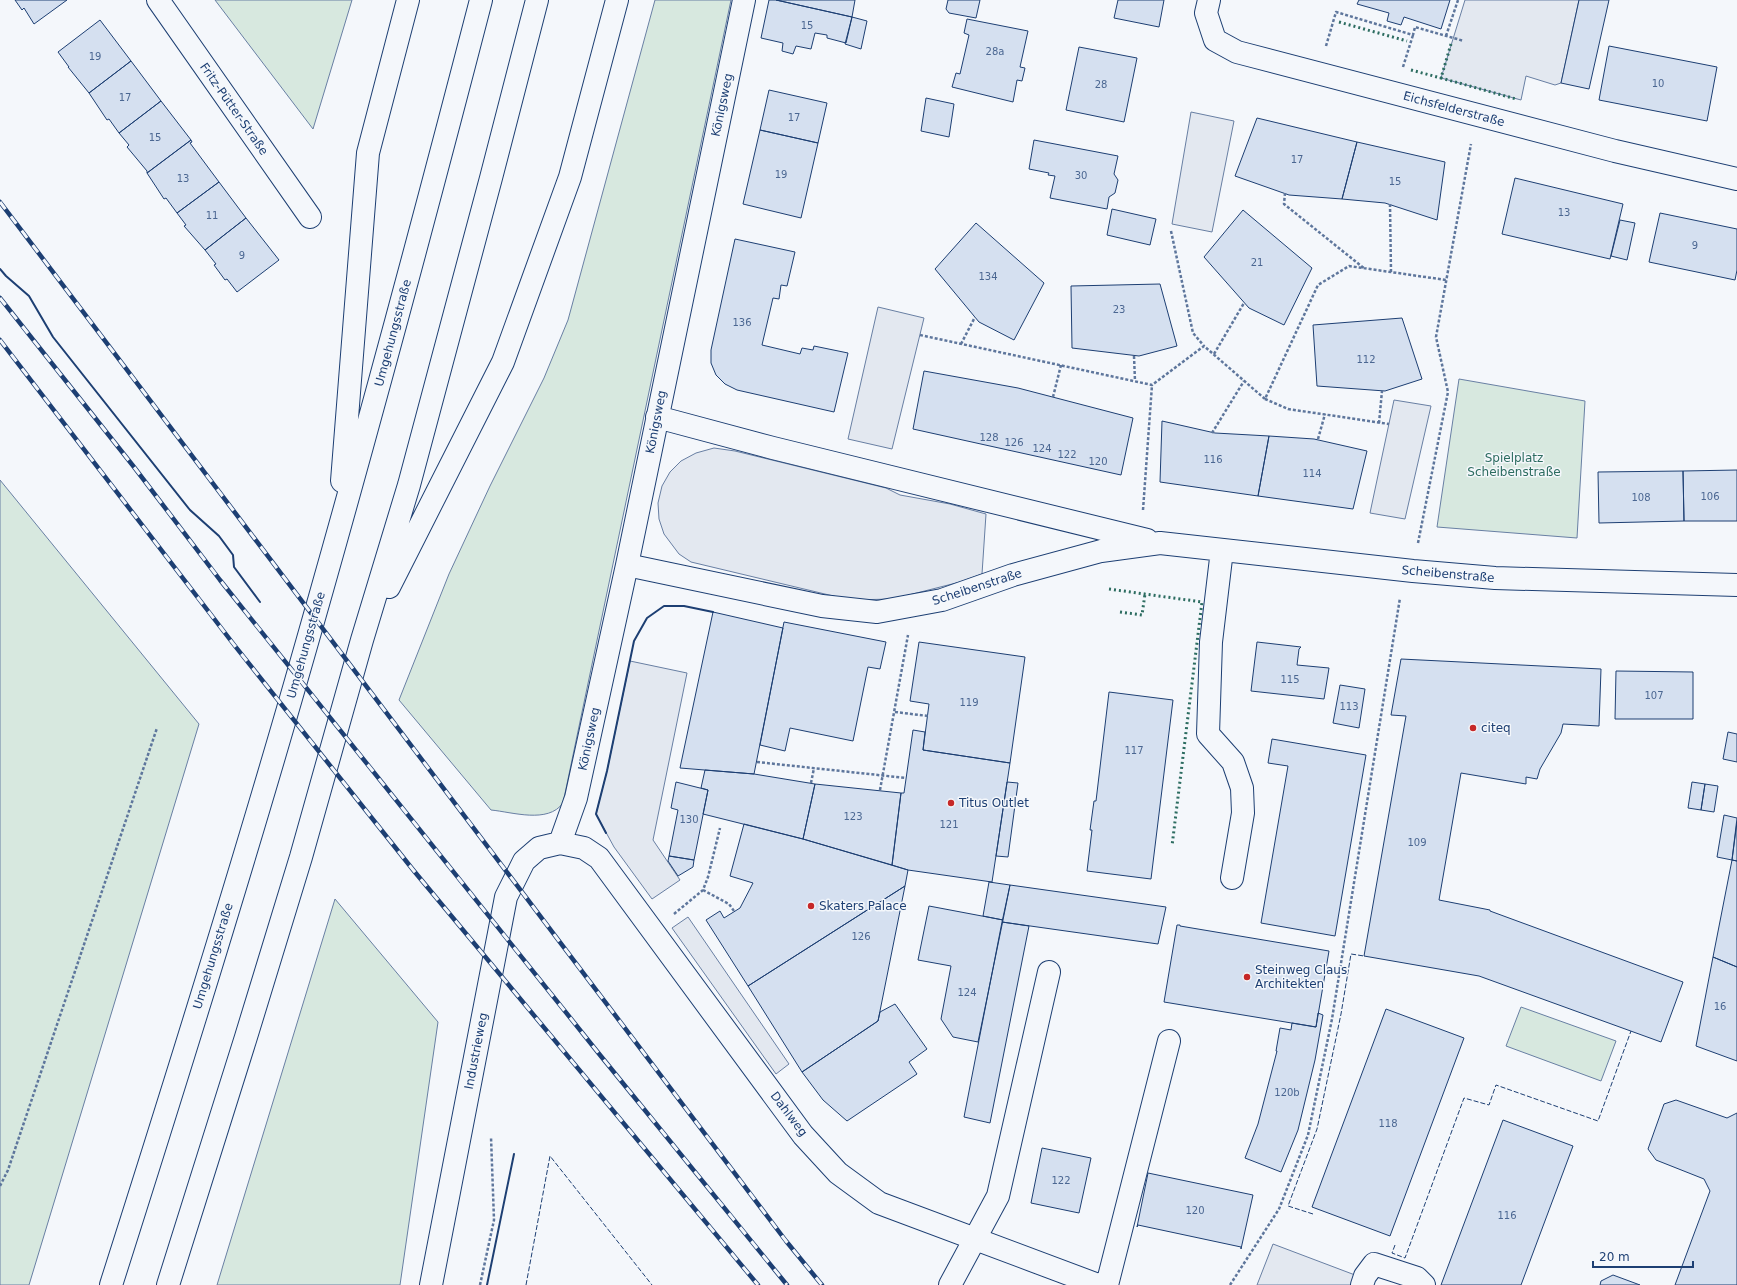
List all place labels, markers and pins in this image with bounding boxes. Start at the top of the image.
place label: citeq [1481,721,1511,735]
marker: citeq [1468,723,1478,733]
place label: Titus Outlet [958,796,1029,810]
marker: Titus Outlet [946,798,956,808]
place label: Skaters Palace [819,899,907,913]
marker: Skaters Palace [806,901,816,911]
place label: Steinweg Claus Architekten [1255,963,1347,991]
marker: Steinweg Claus Architekten [1242,972,1252,982]

